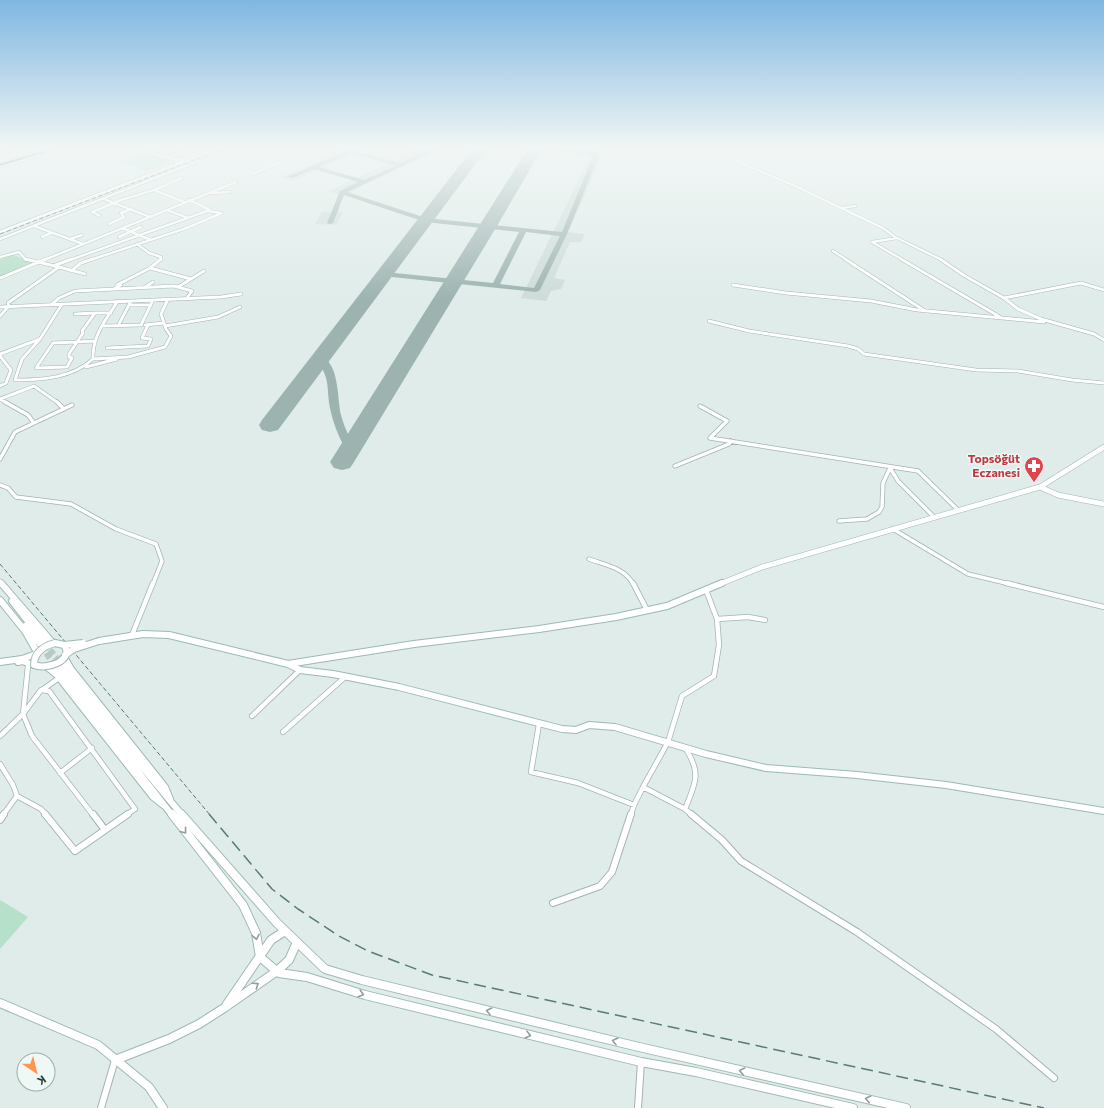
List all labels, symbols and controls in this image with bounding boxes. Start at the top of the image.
place label: Topsöğüt Eczanesi [968,451,1020,479]
pharmacy icon: Topsöğüt Eczanesi [1023,455,1045,483]
one-way arrow [179,826,186,833]
one-way arrow [252,934,260,941]
one-way arrow [252,982,259,990]
one-way arrow [357,989,364,998]
one-way arrow [485,1007,492,1015]
one-way arrow [525,1030,531,1038]
one-way arrow [612,1038,618,1046]
north arrow [16,1052,56,1092]
one-way arrow [738,1067,745,1075]
text: K [35,1073,49,1088]
one-way arrow [865,1096,872,1104]

